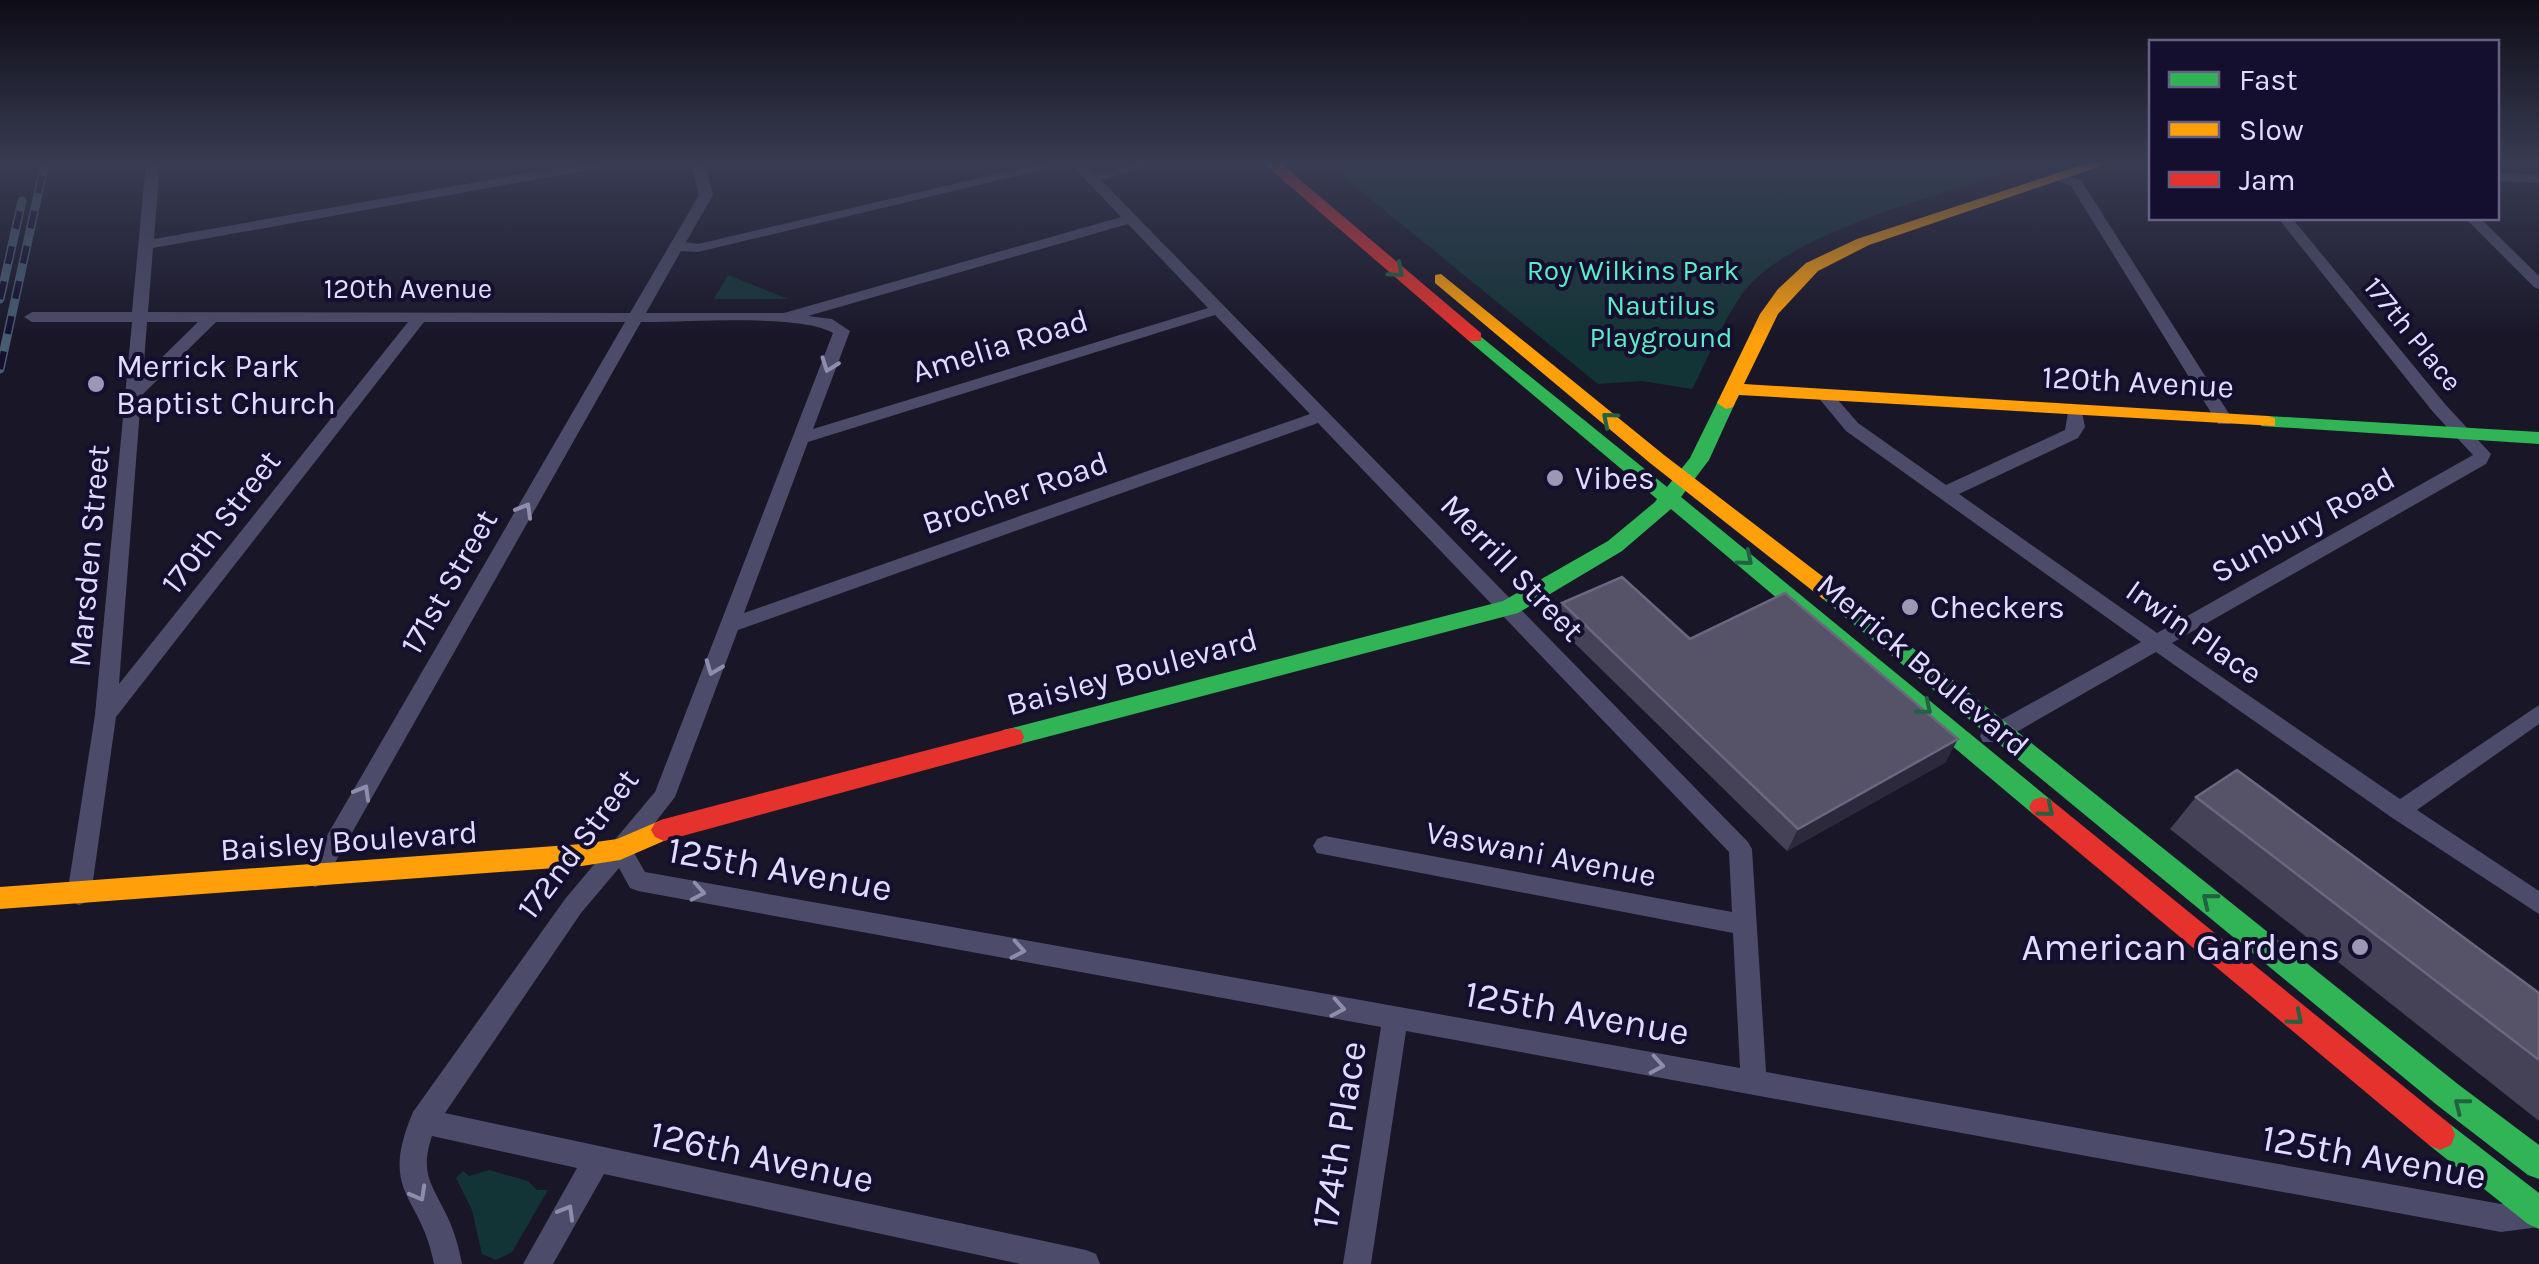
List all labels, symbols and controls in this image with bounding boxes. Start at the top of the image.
legend [2149,40,2499,220]
text: Fast [2239,62,2298,98]
text: Slow [2239,112,2304,148]
text: Jam [2239,162,2296,198]
park label: Roy Wilkins Park [1527,254,1739,287]
one-way arrow [1385,259,1404,277]
street label: 177th Place [2357,270,2469,398]
street label: 120th Avenue [324,272,492,305]
park label: Nautilus Playground [1589,289,1733,354]
street label: Amelia Road [908,302,1092,390]
place label: Merrick Park Baptist Church [116,348,336,422]
one-way arrow [821,355,841,373]
street label: 120th Avenue [2041,358,2235,406]
marker: Merrick Park Baptist Church [85,373,107,395]
one-way arrow [1602,413,1620,431]
street label: Marsden Street [61,443,117,669]
street label: 170th Street [154,443,288,601]
street label: Brocher Road [917,444,1113,542]
street label: Sunbury Road [2205,459,2401,591]
place label: Vibes [1575,460,1655,497]
marker: Vibes [1544,467,1566,489]
street label: Merrill Street [1433,487,1591,649]
street label: 171st Street [393,503,505,661]
one-way arrow [513,503,532,521]
one-way arrow [1734,548,1753,566]
street label: Merrick Boulevard [1810,566,2036,764]
street label: Irwin Place [2119,572,2269,692]
place label: Checkers [1930,589,2065,626]
marker: Checkers [1899,596,1921,618]
street label: Baisley Boulevard [1003,621,1261,723]
one-way arrow [704,659,725,676]
one-way arrow [1913,697,1931,715]
street label: 172nd Street [510,762,646,926]
one-way arrow [351,785,371,803]
one-way arrow [2035,798,2053,816]
street label: Baisley Boulevard [219,814,479,868]
street label: Vaswani Avenue [1423,814,1659,894]
street label: 125th Avenue [664,827,896,911]
one-way arrow [690,881,706,902]
one-way arrow [2202,894,2220,912]
place label: American Gardens [2022,925,2340,970]
marker: American Gardens [2349,936,2371,958]
one-way arrow [1010,939,1026,960]
street label: 125th Avenue [1461,971,1693,1055]
one-way arrow [1329,996,1346,1017]
one-way arrow [2285,1006,2303,1024]
street label: 174th Place [1302,1038,1376,1232]
one-way arrow [1649,1054,1666,1075]
one-way arrow [2455,1099,2473,1117]
street label: 126th Avenue [646,1111,878,1203]
street label: 125th Avenue [2258,1115,2490,1199]
one-way arrow [406,1183,426,1201]
one-way arrow [555,1205,575,1223]

